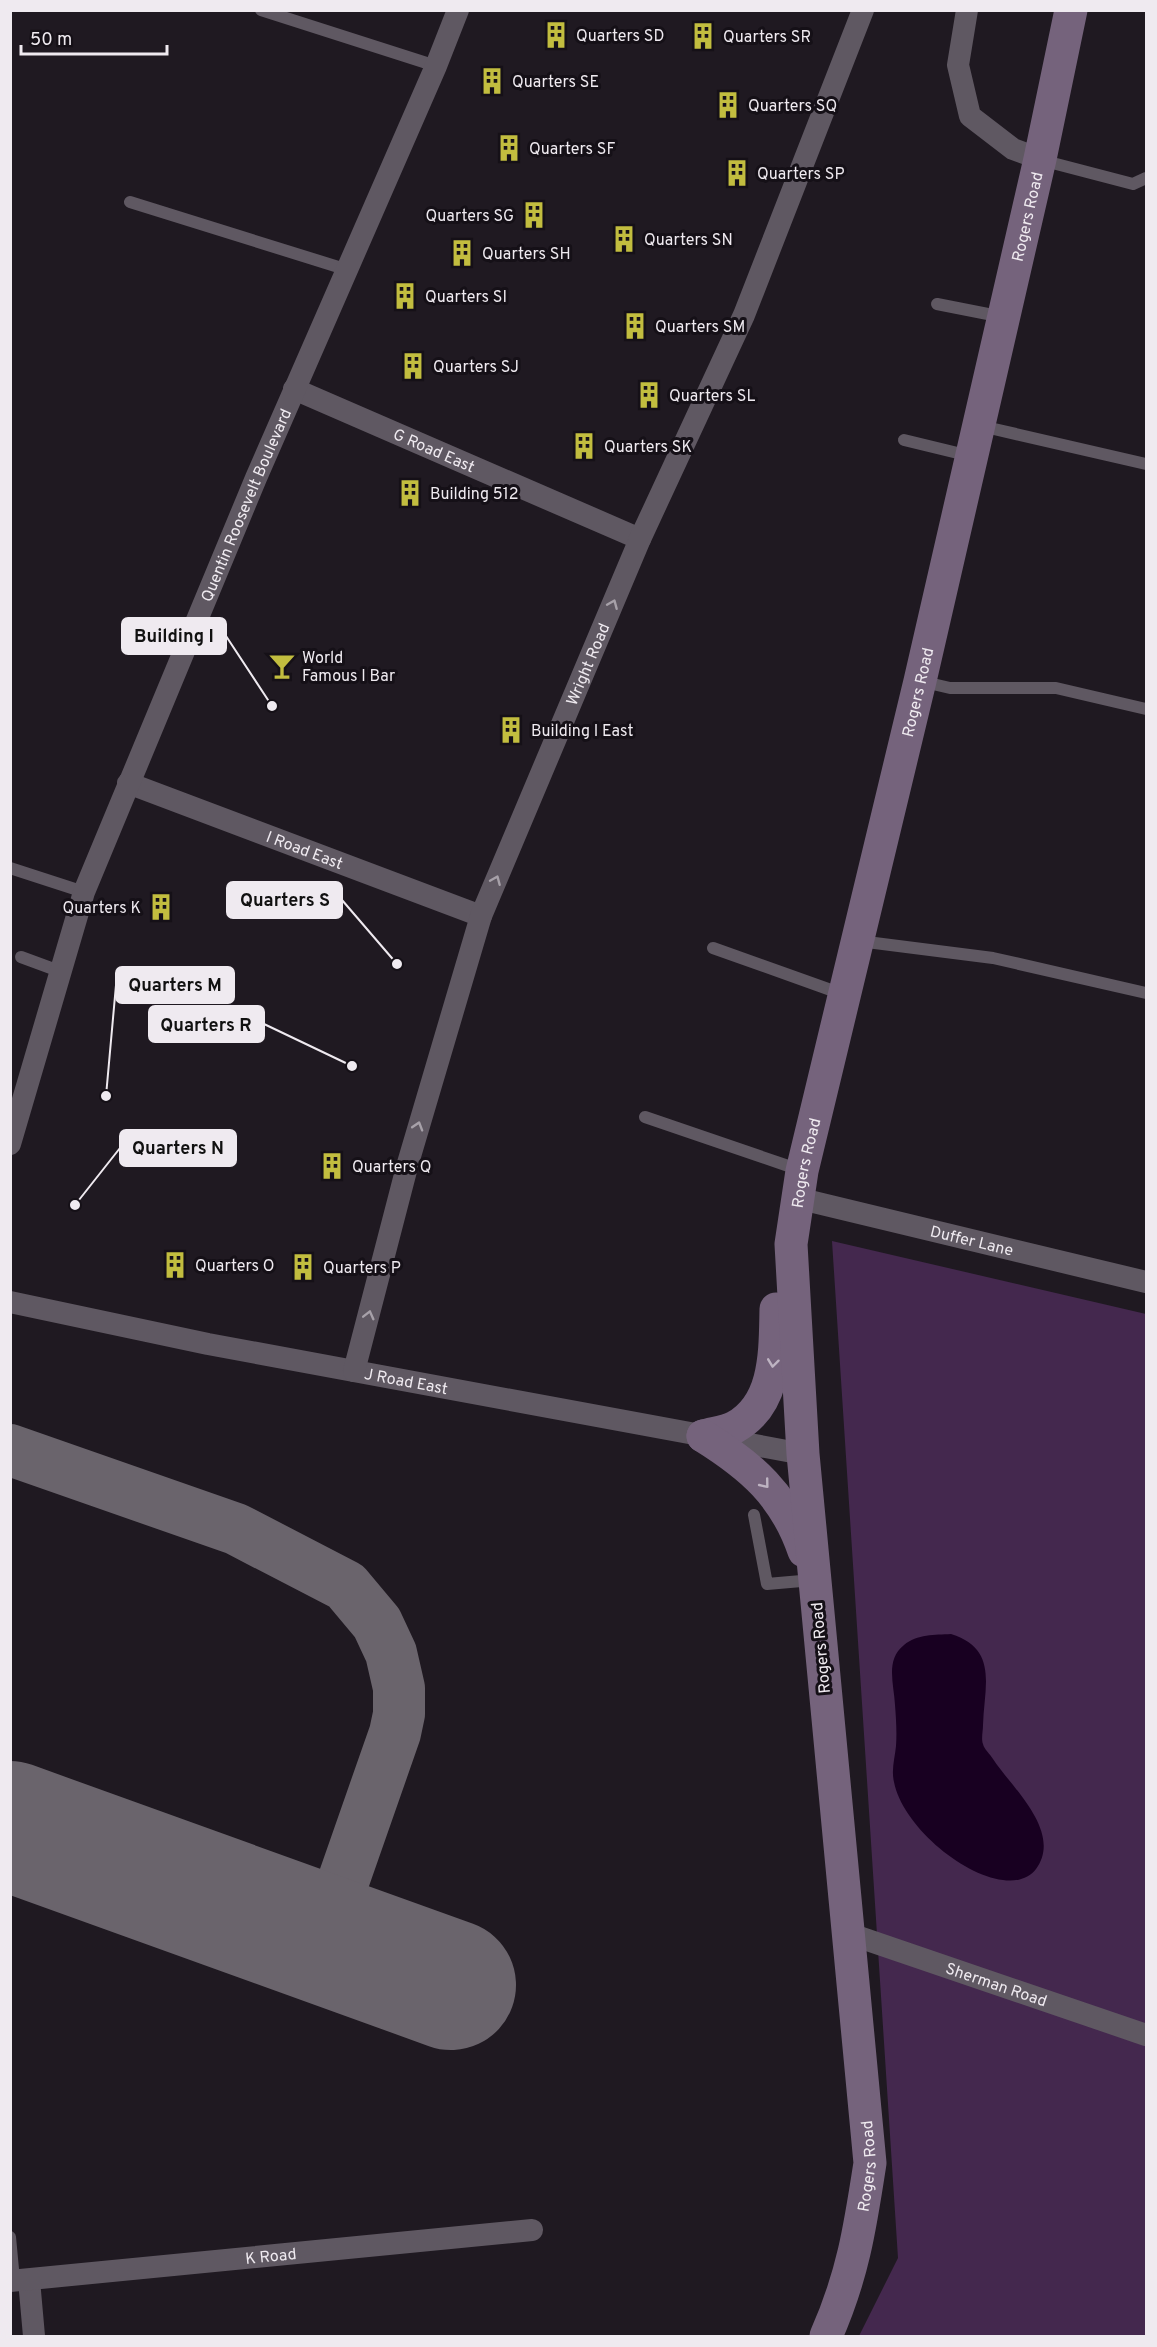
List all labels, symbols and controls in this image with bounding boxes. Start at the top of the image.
scale bar [21,18,166,56]
building icon: Quarters SD [541,20,571,50]
building icon: Quarters SR [688,21,718,51]
place label: Quarters SD [576,27,664,47]
place label: Quarters SR [723,28,811,48]
text: 50 m [30,29,72,52]
building icon: Quarters SE [477,66,507,96]
place label: Quarters SE [512,73,599,93]
building icon: Quarters SQ [713,90,743,120]
place label: Quarters SQ [748,97,837,117]
building icon: Quarters SF [494,133,524,163]
place label: Quarters SF [529,140,615,160]
building icon: Quarters SP [722,158,752,188]
place label: Quarters SP [757,165,845,185]
street label: Rogers Road [1009,170,1049,264]
building icon: Quarters SG [519,200,549,230]
place label: Quarters SG [426,207,514,227]
building icon: Quarters SN [609,224,639,254]
place label: Quarters SN [644,231,733,251]
building icon: Quarters SH [447,238,477,268]
place label: Quarters SH [482,245,571,265]
building icon: Quarters SI [390,281,420,311]
place label: Quarters SI [425,288,507,308]
building icon: Quarters SM [620,311,650,341]
place label: Quarters SM [655,318,745,338]
building icon: Quarters SJ [398,351,428,381]
place label: Quarters SJ [433,358,519,378]
building icon: Quarters SL [634,380,664,410]
place label: Quarters SL [669,387,755,407]
street label: Quentin Roosevelt Boulevard [198,406,297,605]
street label: G Road East [390,425,477,478]
building icon: Quarters SK [569,431,599,461]
place label: Quarters SK [604,438,692,458]
building icon: Building 512 [395,478,425,508]
place label: Building 512 [430,485,519,505]
one-way arrow [606,599,618,610]
callout: Building I [122,618,226,654]
street label: Wright Road [563,621,615,709]
text: Building I [134,626,214,649]
street label: Rogers Road [899,646,939,739]
place label: World Famous I Bar [302,649,395,687]
bar icon: World Famous I Bar [267,651,297,681]
building icon: Building I East [496,715,526,745]
place label: Building I East [531,722,633,742]
street label: I Road East [263,828,345,875]
one-way arrow [489,876,501,887]
callout: Quarters S [227,882,342,918]
text: Quarters S [240,890,330,913]
building icon: Quarters K [146,892,176,922]
place label: Quarters K [63,899,141,919]
callout: Quarters M [116,967,234,1003]
text: Quarters M [128,975,222,998]
callout: Quarters R [149,1006,264,1042]
text: Quarters R [160,1015,252,1038]
street label: Rogers Road [789,1116,826,1210]
one-way arrow [411,1121,423,1132]
callout: Quarters N [120,1130,236,1166]
text: Quarters N [132,1138,224,1161]
building icon: Quarters Q [317,1151,347,1181]
place label: Quarters Q [352,1158,432,1178]
street label: Duffer Lane [928,1222,1015,1262]
building icon: Quarters O [160,1250,190,1280]
building icon: Quarters P [288,1252,318,1282]
place label: Quarters O [195,1257,275,1277]
place label: Quarters P [323,1259,401,1279]
one-way arrow [361,1310,374,1320]
one-way arrow [767,1358,779,1367]
street label: J Road East [362,1365,449,1400]
one-way arrow [757,1478,768,1489]
street label: Rogers Road [808,1601,836,1694]
street label: Sherman Road [943,1959,1049,2012]
street label: Rogers Road [854,2119,882,2213]
street label: K Road [244,2245,297,2270]

